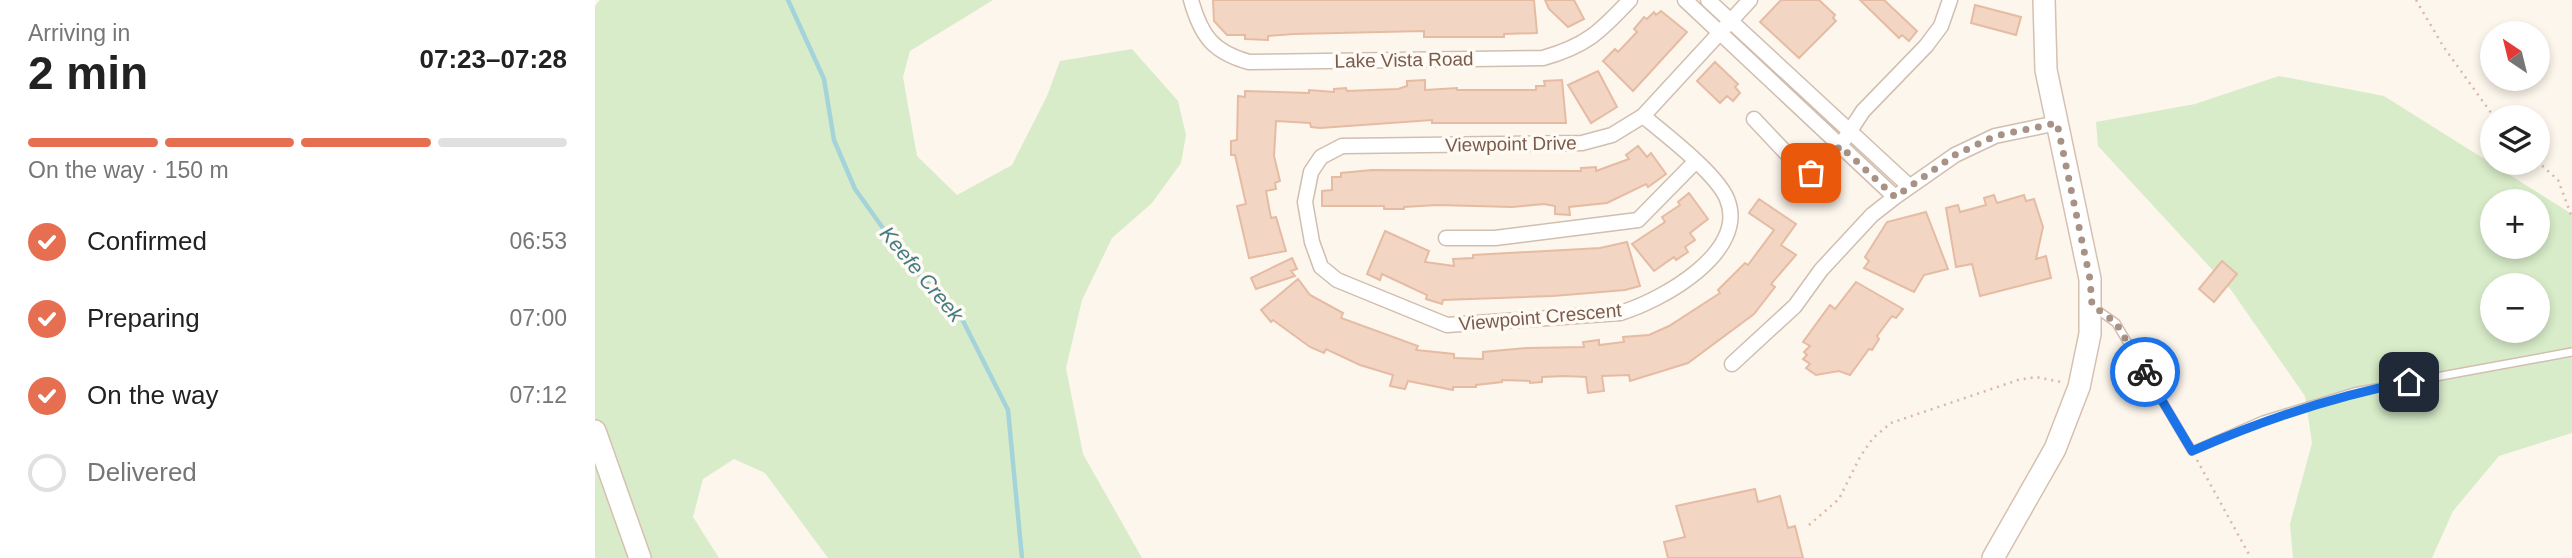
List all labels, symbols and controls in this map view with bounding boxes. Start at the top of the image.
text: Arriving in [28,20,130,46]
north arrow [2480,21,2550,91]
map controls [2480,21,2550,343]
text: 07:23–07:28 [420,44,567,74]
text: 2 min [28,47,148,99]
street label: Lake Vista Road [1334,48,1474,72]
button: layers [2480,105,2550,175]
street label: Viewpoint Drive [1445,132,1577,156]
pin [1781,143,1841,203]
icon: bag [1792,154,1830,192]
text: On the way · 150 m [28,157,229,183]
button: + [2480,189,2550,259]
water label: Keefe Creek [876,222,969,327]
icon: check [28,223,66,261]
text: Confirmed [87,226,207,256]
text: 06:53 [509,228,567,254]
button: − [2480,273,2550,343]
street label: Viewpoint Crescent [1458,299,1623,335]
icon: check [28,300,66,338]
text: Preparing [87,303,200,333]
text: 07:00 [509,305,567,331]
courier [2110,337,2180,407]
pin [2379,352,2439,412]
icon: bike [2126,353,2164,391]
icon: home [2390,363,2428,401]
icon: check [28,377,66,415]
text: On the way [87,380,219,410]
text: 07:12 [509,382,567,408]
text: Delivered [87,457,197,487]

